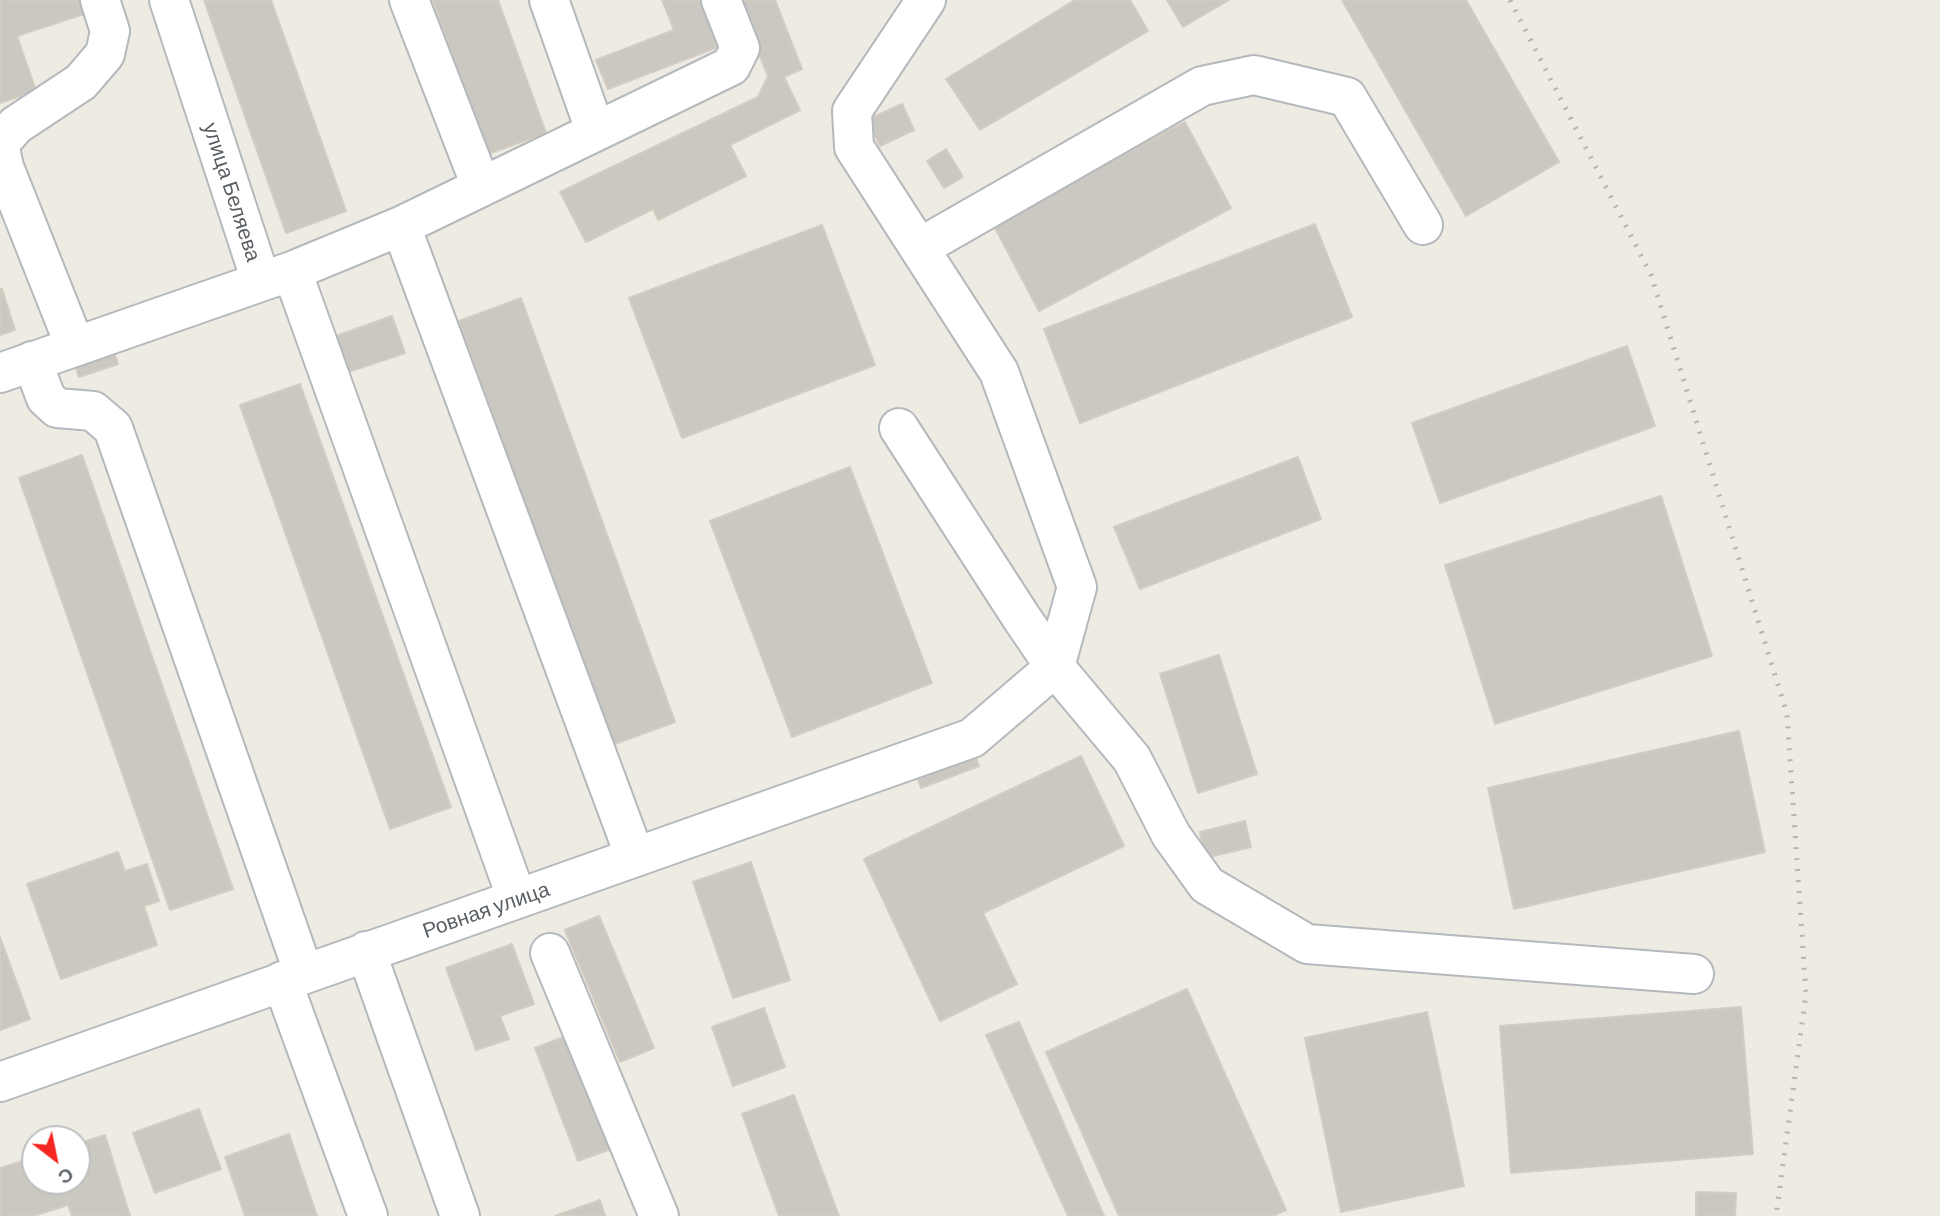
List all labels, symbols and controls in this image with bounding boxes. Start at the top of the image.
street label: улица Беляева [198,119,266,265]
street label: Ровная улица [419,877,553,943]
north arrow [21,1125,91,1195]
text: С [54,1163,78,1190]

